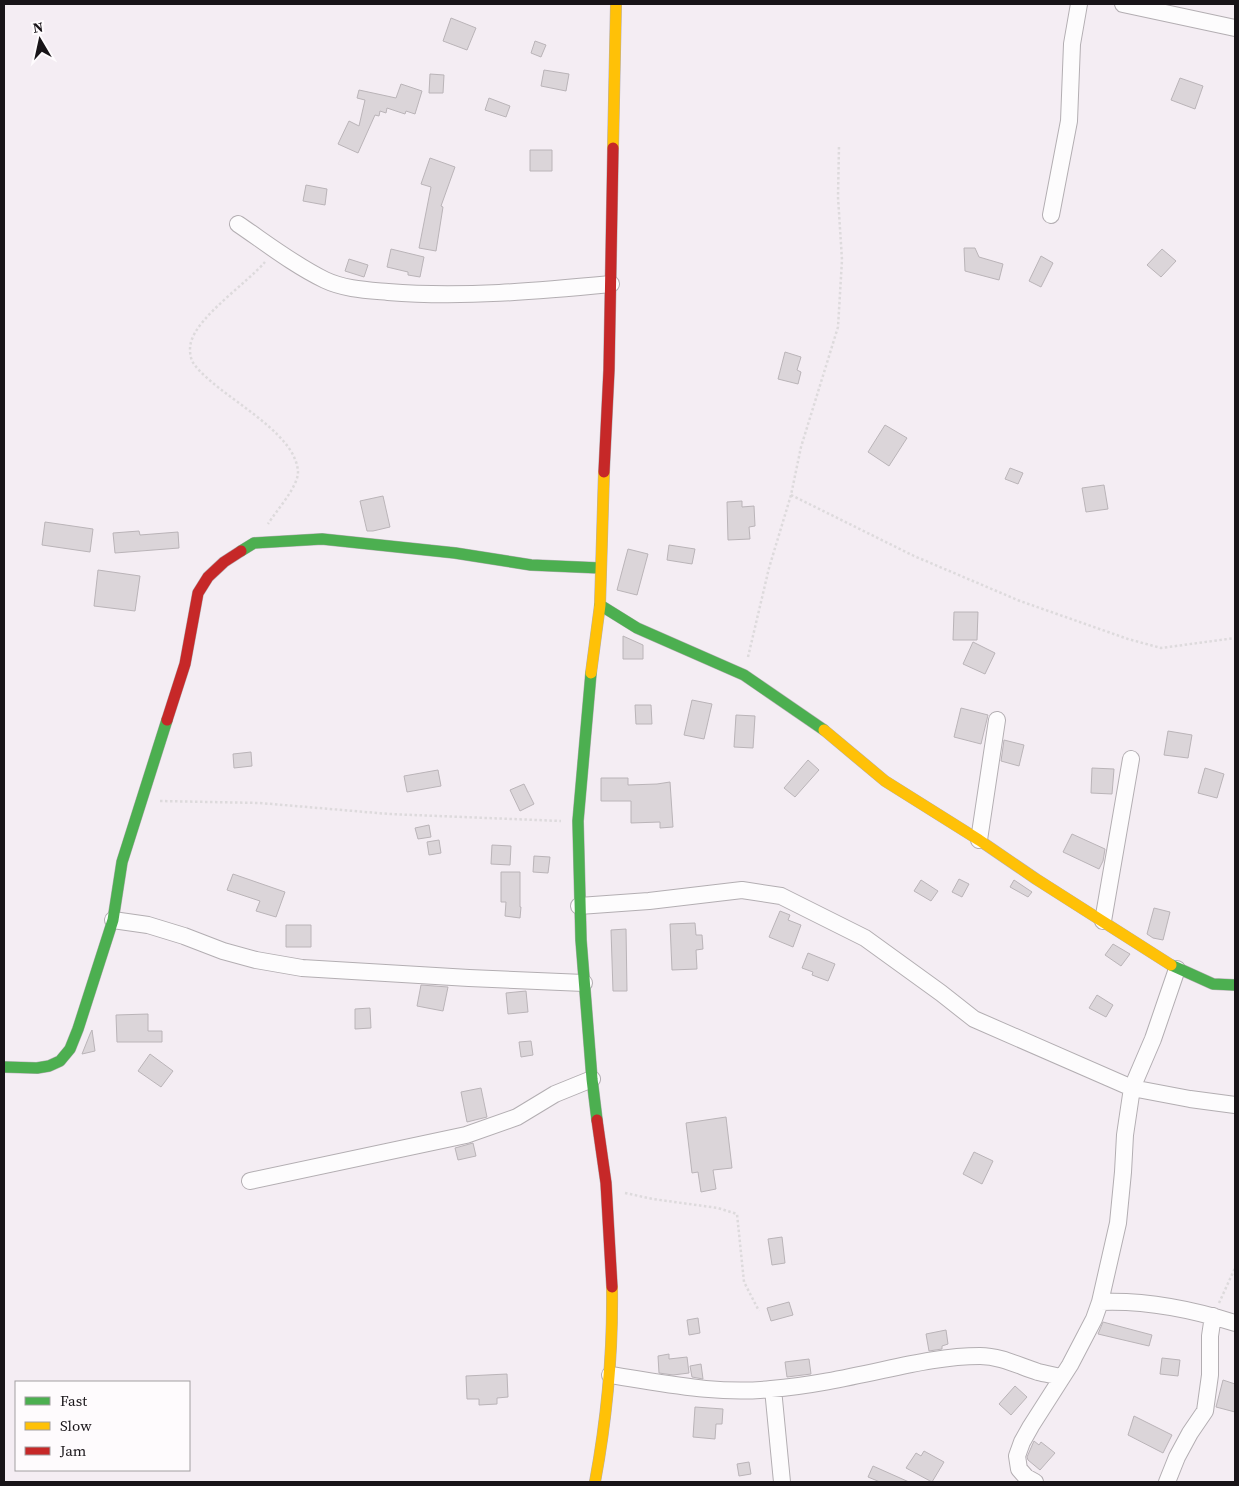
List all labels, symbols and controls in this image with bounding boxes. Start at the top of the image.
north arrow [15,15,65,65]
text: N [31,16,45,38]
legend [15,1381,190,1471]
text: Fast [60,1390,87,1411]
text: Slow [60,1415,92,1436]
text: Jam [59,1440,87,1461]

